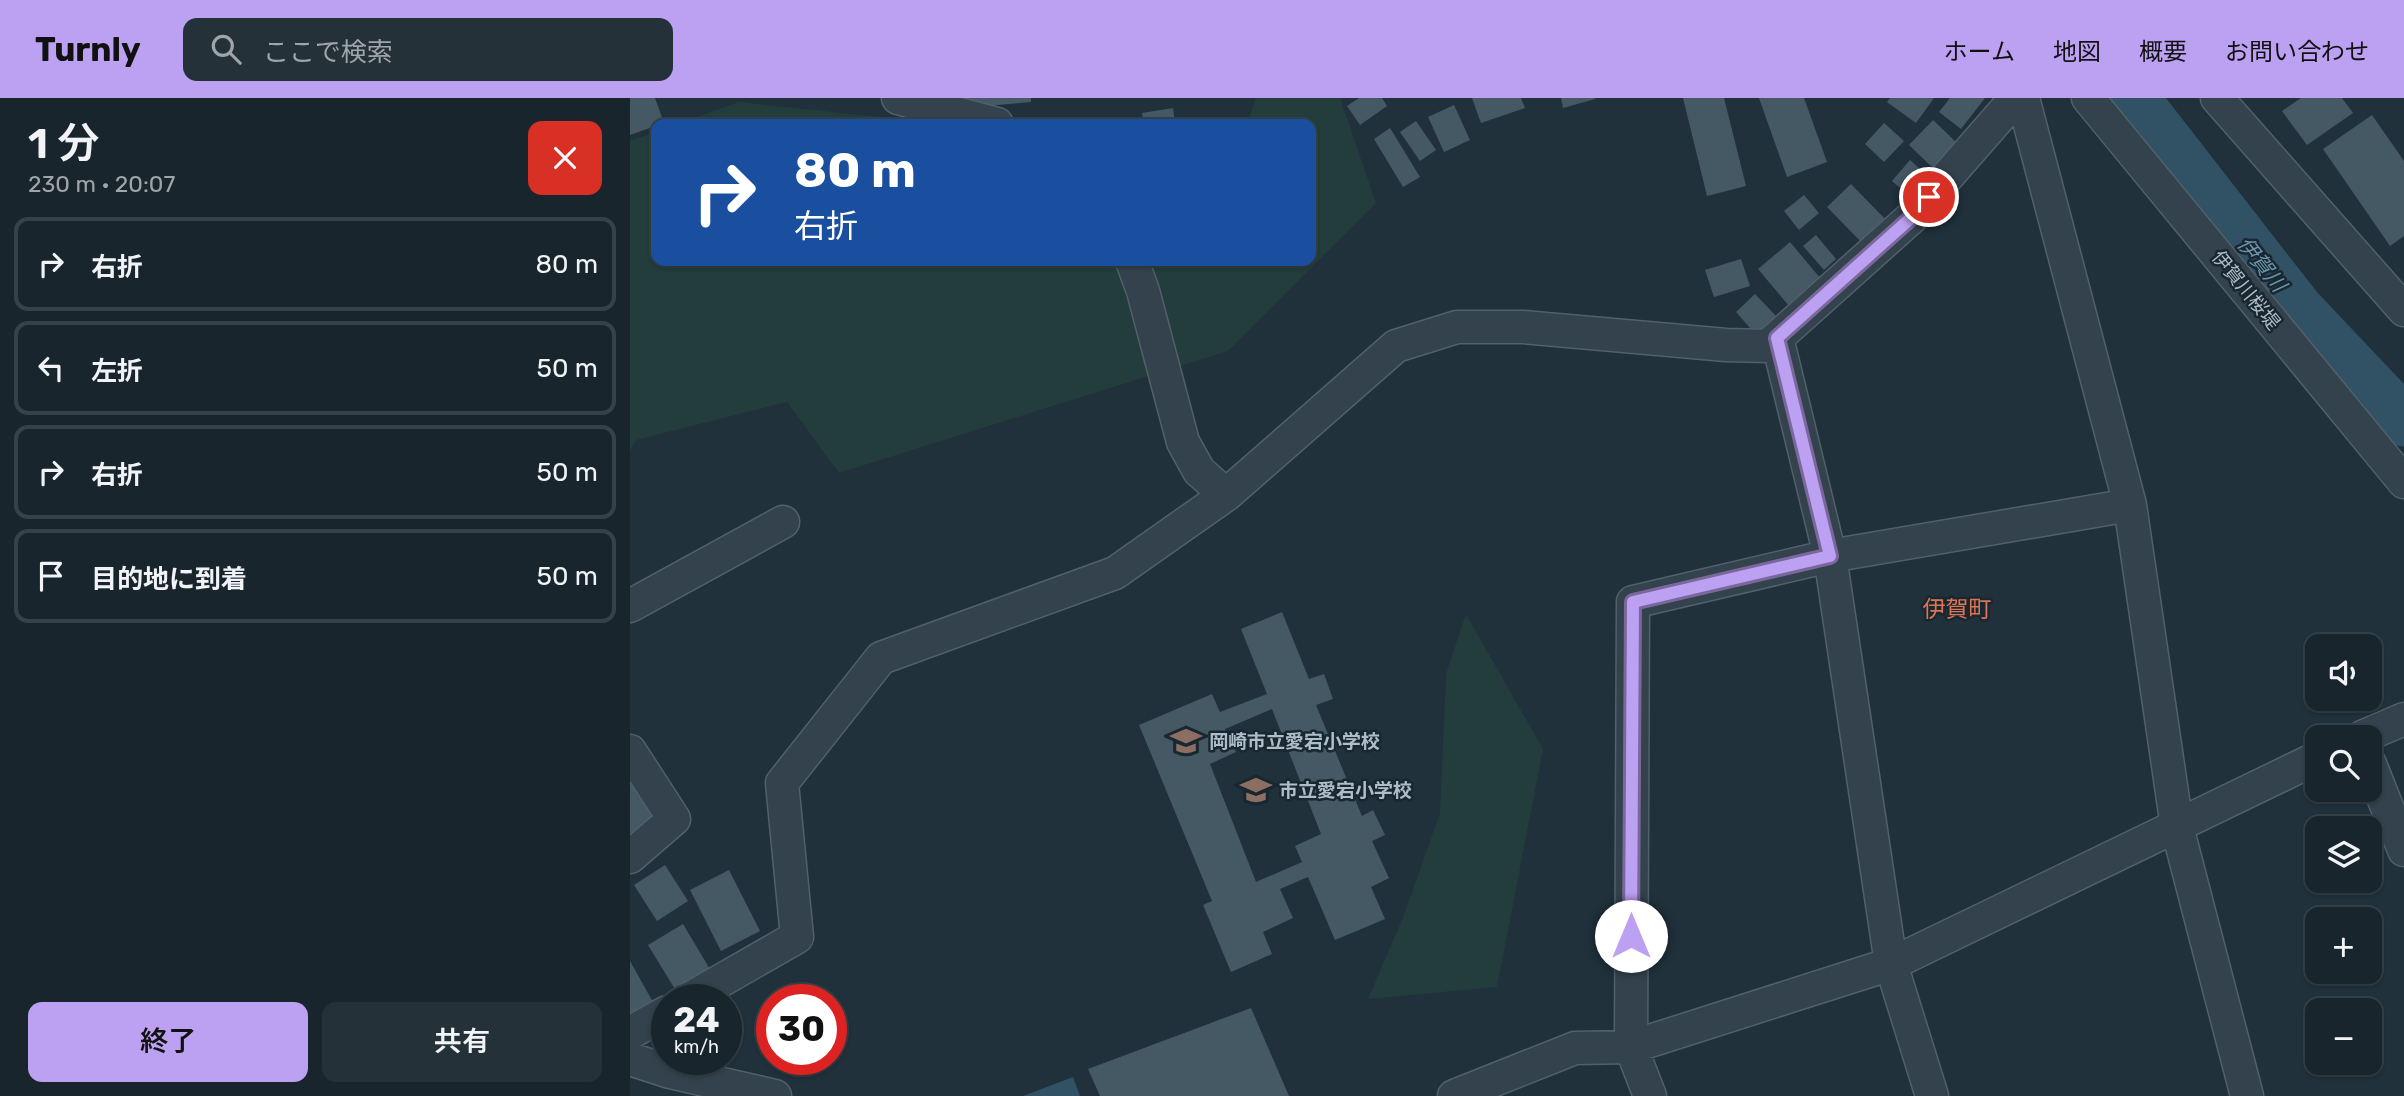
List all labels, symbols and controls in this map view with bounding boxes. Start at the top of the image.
search box [183,18,673,81]
text: Turnly [35,30,141,69]
icon: search [207,30,245,68]
text: ここで検索 [263,37,393,68]
text: ホーム [1944,38,2015,66]
text: 地図 [2053,38,2101,66]
text: 概要 [2139,38,2187,66]
text: お問い合わせ [2225,38,2369,66]
text: 1 分 [28,119,99,169]
button: close [528,121,602,195]
text: 80 m [794,141,916,199]
icon: right [679,147,770,238]
pin [1899,167,1959,227]
text: 230 m · 20:07 [28,170,175,198]
icon: arrive [1910,178,1948,216]
text: 右折 [794,207,858,245]
water label: 伊賀川 [2232,232,2293,298]
icon: right [32,245,70,283]
street label: 伊賀川桜堤 [2207,246,2285,334]
text: 80 m [535,249,598,280]
text: 右折 [91,252,143,283]
icon: left [32,349,70,387]
text: 50 m [537,353,598,384]
text: 左折 [91,356,143,387]
icon: right [32,453,70,491]
text: 50 m [537,457,598,488]
text: 右折 [91,460,143,491]
icon: arrive [32,557,70,595]
text: 50 m [537,561,598,592]
text: 目的地に到着 [91,564,247,595]
district label: 伊賀町 [1923,595,1992,623]
map controls [2305,634,2382,1075]
button: sound [2305,634,2382,711]
school or university icon: 岡崎市立愛宕小学校 [1169,724,1203,758]
button: search [2305,725,2382,802]
place label: 岡崎市立愛宕小学校 [1209,730,1380,753]
school or university icon: 市立愛宕小学校 [1239,773,1273,807]
place label: 市立愛宕小学校 [1279,779,1412,802]
button: layers [2305,816,2382,893]
position arrow [1594,899,1668,973]
button: + [2305,907,2382,984]
speed limit sign: 30 [756,984,847,1075]
button: − [2305,998,2382,1075]
text: 24 [673,999,720,1041]
button: 終了 [28,1002,308,1082]
button: 共有 [322,1002,602,1082]
text: km/h [674,1036,719,1058]

